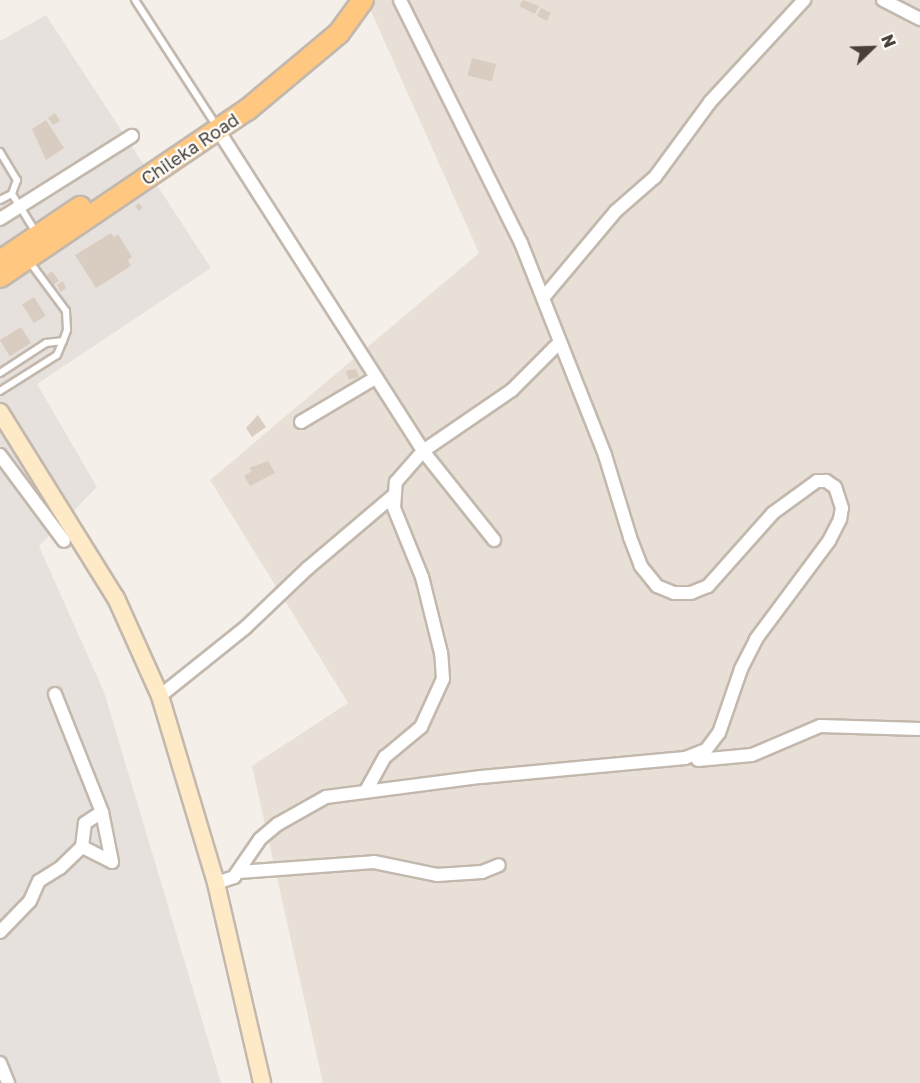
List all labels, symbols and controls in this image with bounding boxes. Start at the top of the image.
north arrow [842,18,902,78]
text: N [877,31,900,50]
street label: Chileka Road [137,108,243,190]

